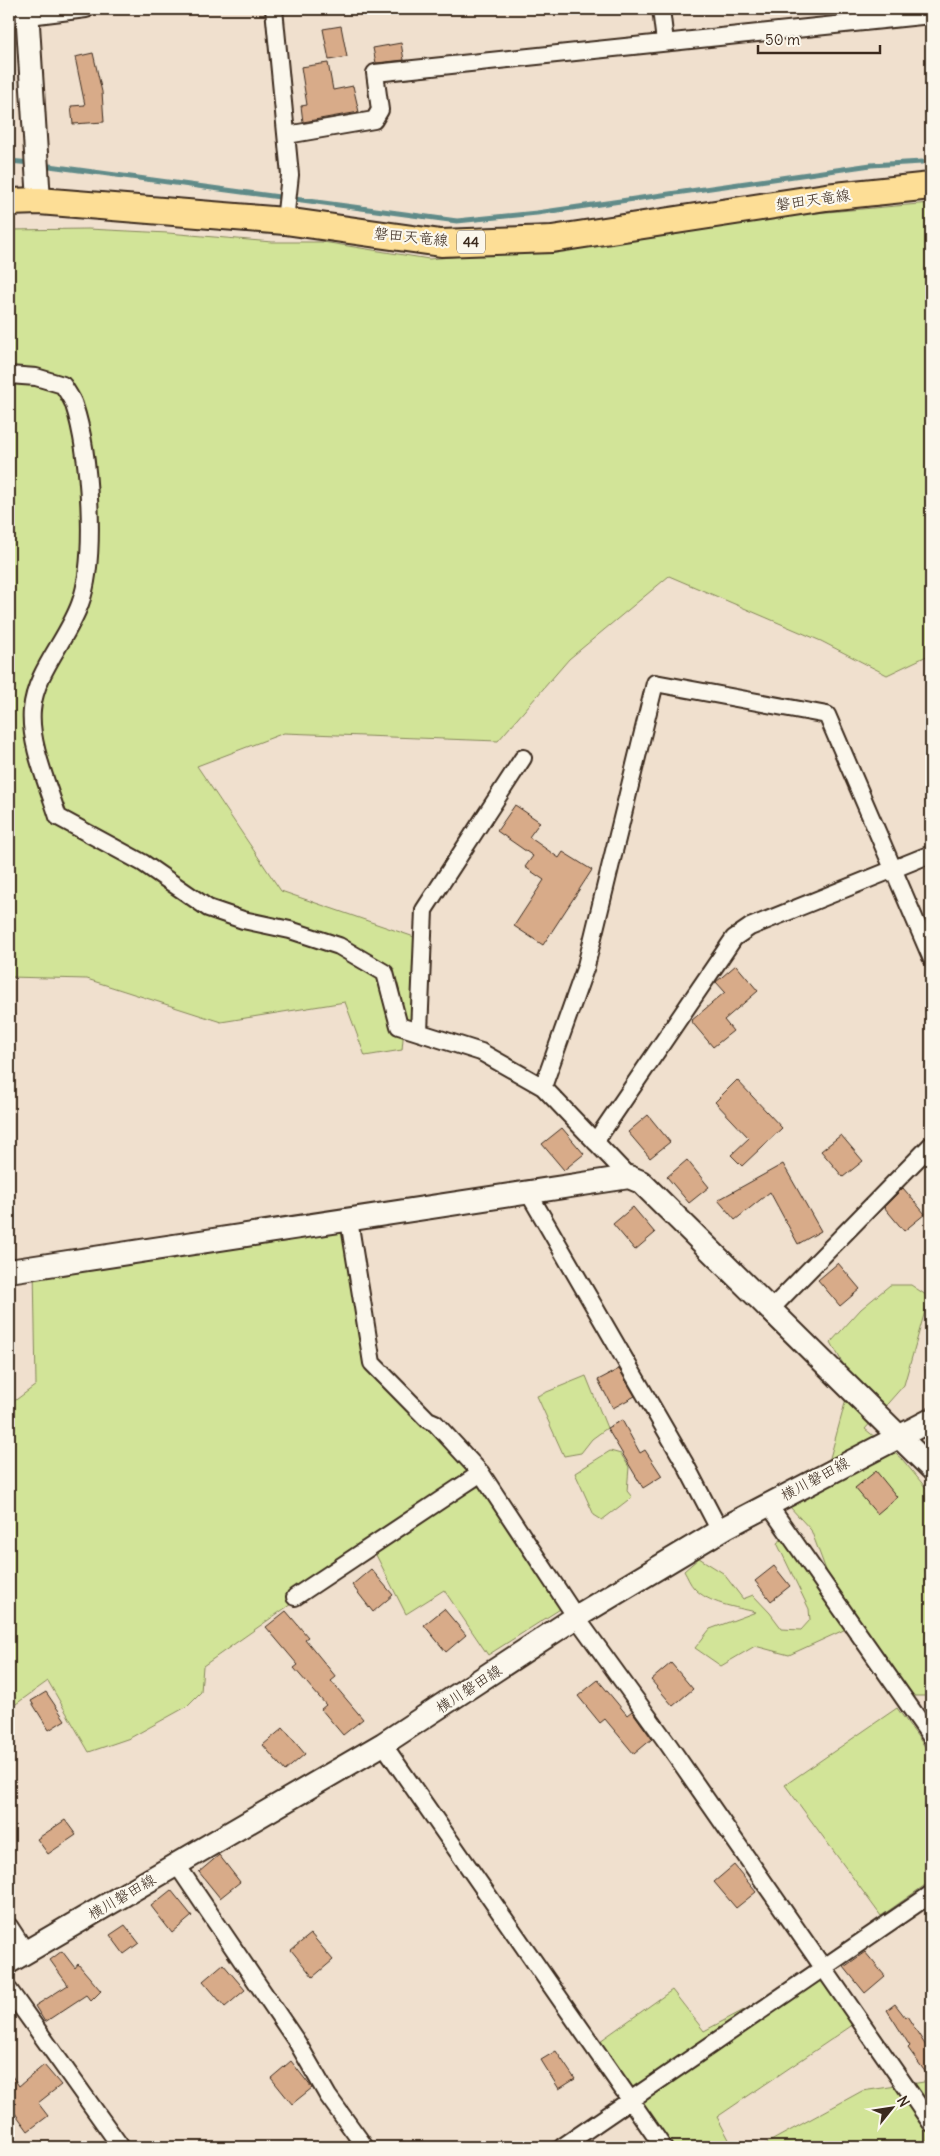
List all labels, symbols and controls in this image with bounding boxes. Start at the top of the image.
scale bar [758,22,880,54]
text: 50 m [765,30,800,49]
street label: 磐田天竜線 [774,185,851,214]
street label: 磐田天竜線 [373,223,449,250]
road number: 44 [457,230,485,253]
street label: 横川磐田線 [777,1453,852,1505]
street label: 横川磐田線 [432,1660,505,1717]
street label: 横川磐田線 [85,1870,159,1924]
north arrow [868,2084,918,2134]
text: N [893,2093,913,2110]

